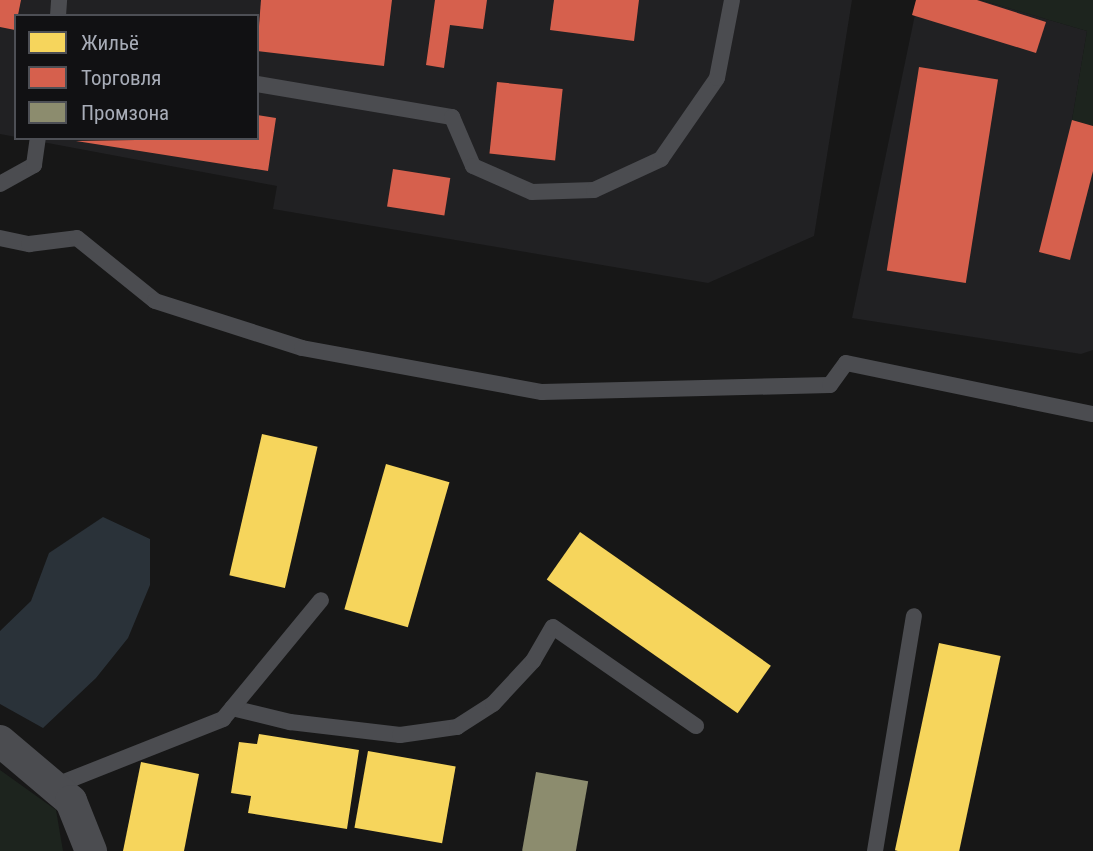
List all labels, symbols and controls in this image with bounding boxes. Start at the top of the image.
legend [14,14,259,140]
text: Жильё [81,31,139,55]
text: Торговля [81,66,161,90]
text: Промзона [81,101,169,125]

